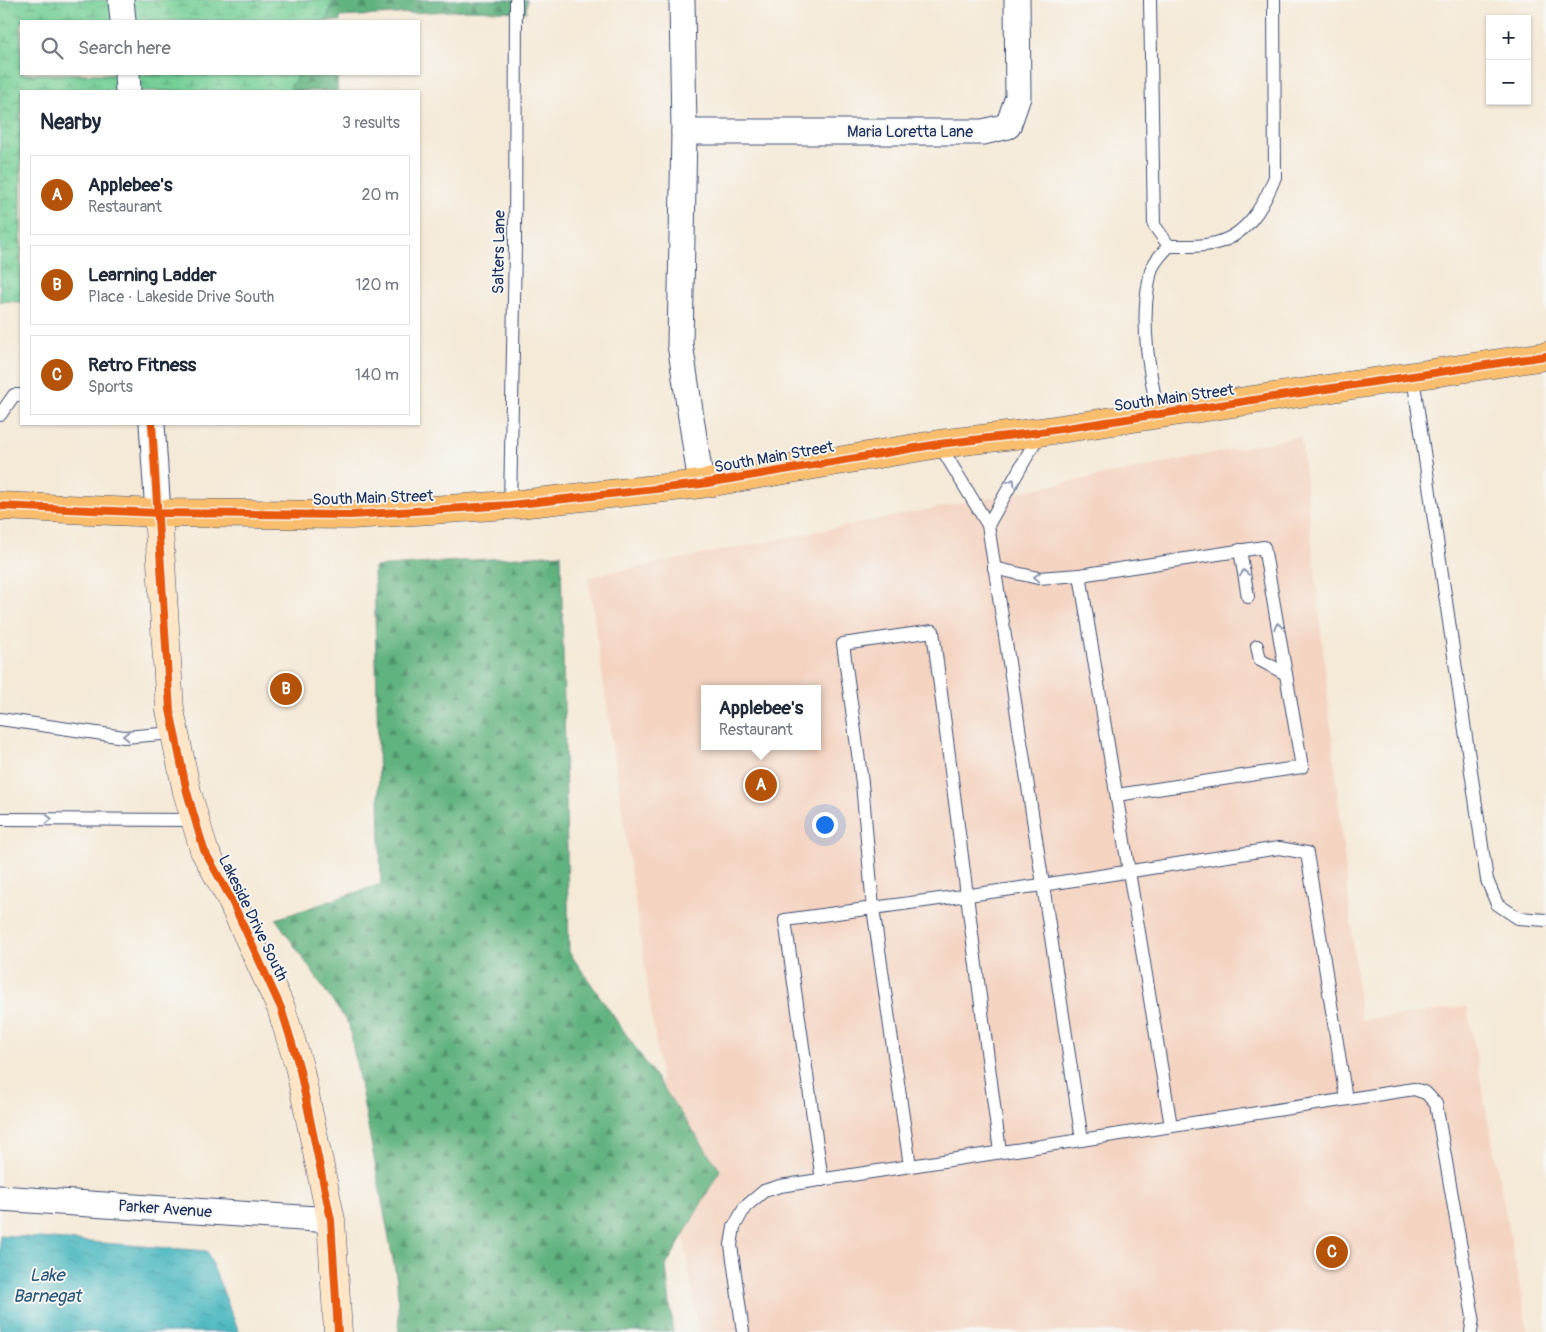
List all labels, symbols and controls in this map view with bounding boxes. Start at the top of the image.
map controls [1486,15,1531,105]
button: + [1486,15,1531,60]
search box [20,20,420,75]
icon: search [38,34,66,62]
text: Search here [78,36,171,60]
button: − [1486,60,1531,105]
text: Nearby [40,109,101,136]
text: 3 results [342,113,400,133]
street label: Maria Loretta Lane [847,122,973,142]
text: Applebee's [88,173,172,197]
text: A [52,185,62,205]
text: 20 m [361,185,399,205]
text: Restaurant [88,197,162,217]
street label: Salters Lane [488,210,510,294]
text: Learning Ladder [88,263,217,287]
text: B [52,275,62,295]
text: 120 m [355,275,399,295]
text: Place · Lakeside Drive South [88,287,274,307]
text: Retro Fitness [88,353,196,377]
text: C [52,365,62,385]
text: 140 m [355,365,399,385]
text: Sports [88,377,133,397]
street label: South Main Street [1113,380,1236,416]
street label: South Main Street [713,437,836,477]
one-way arrow [1006,479,1016,488]
street label: South Main Street [312,486,434,510]
one-way arrow [1240,569,1250,578]
one-way arrow [1032,572,1040,583]
one-way arrow [1273,621,1283,630]
pin: B [270,670,302,708]
popup [701,685,821,750]
text: Applebee's [719,696,803,720]
text: Restaurant [719,720,793,740]
one-way arrow [122,731,130,741]
pin: A [745,766,777,804]
your location [812,812,838,838]
one-way arrow [45,814,53,824]
street label: Lakeside Drive South [214,852,292,984]
street label: Parker Avenue [117,1196,213,1222]
pin: C [1316,1233,1348,1271]
water label: Lake Barnegat [13,1264,83,1308]

